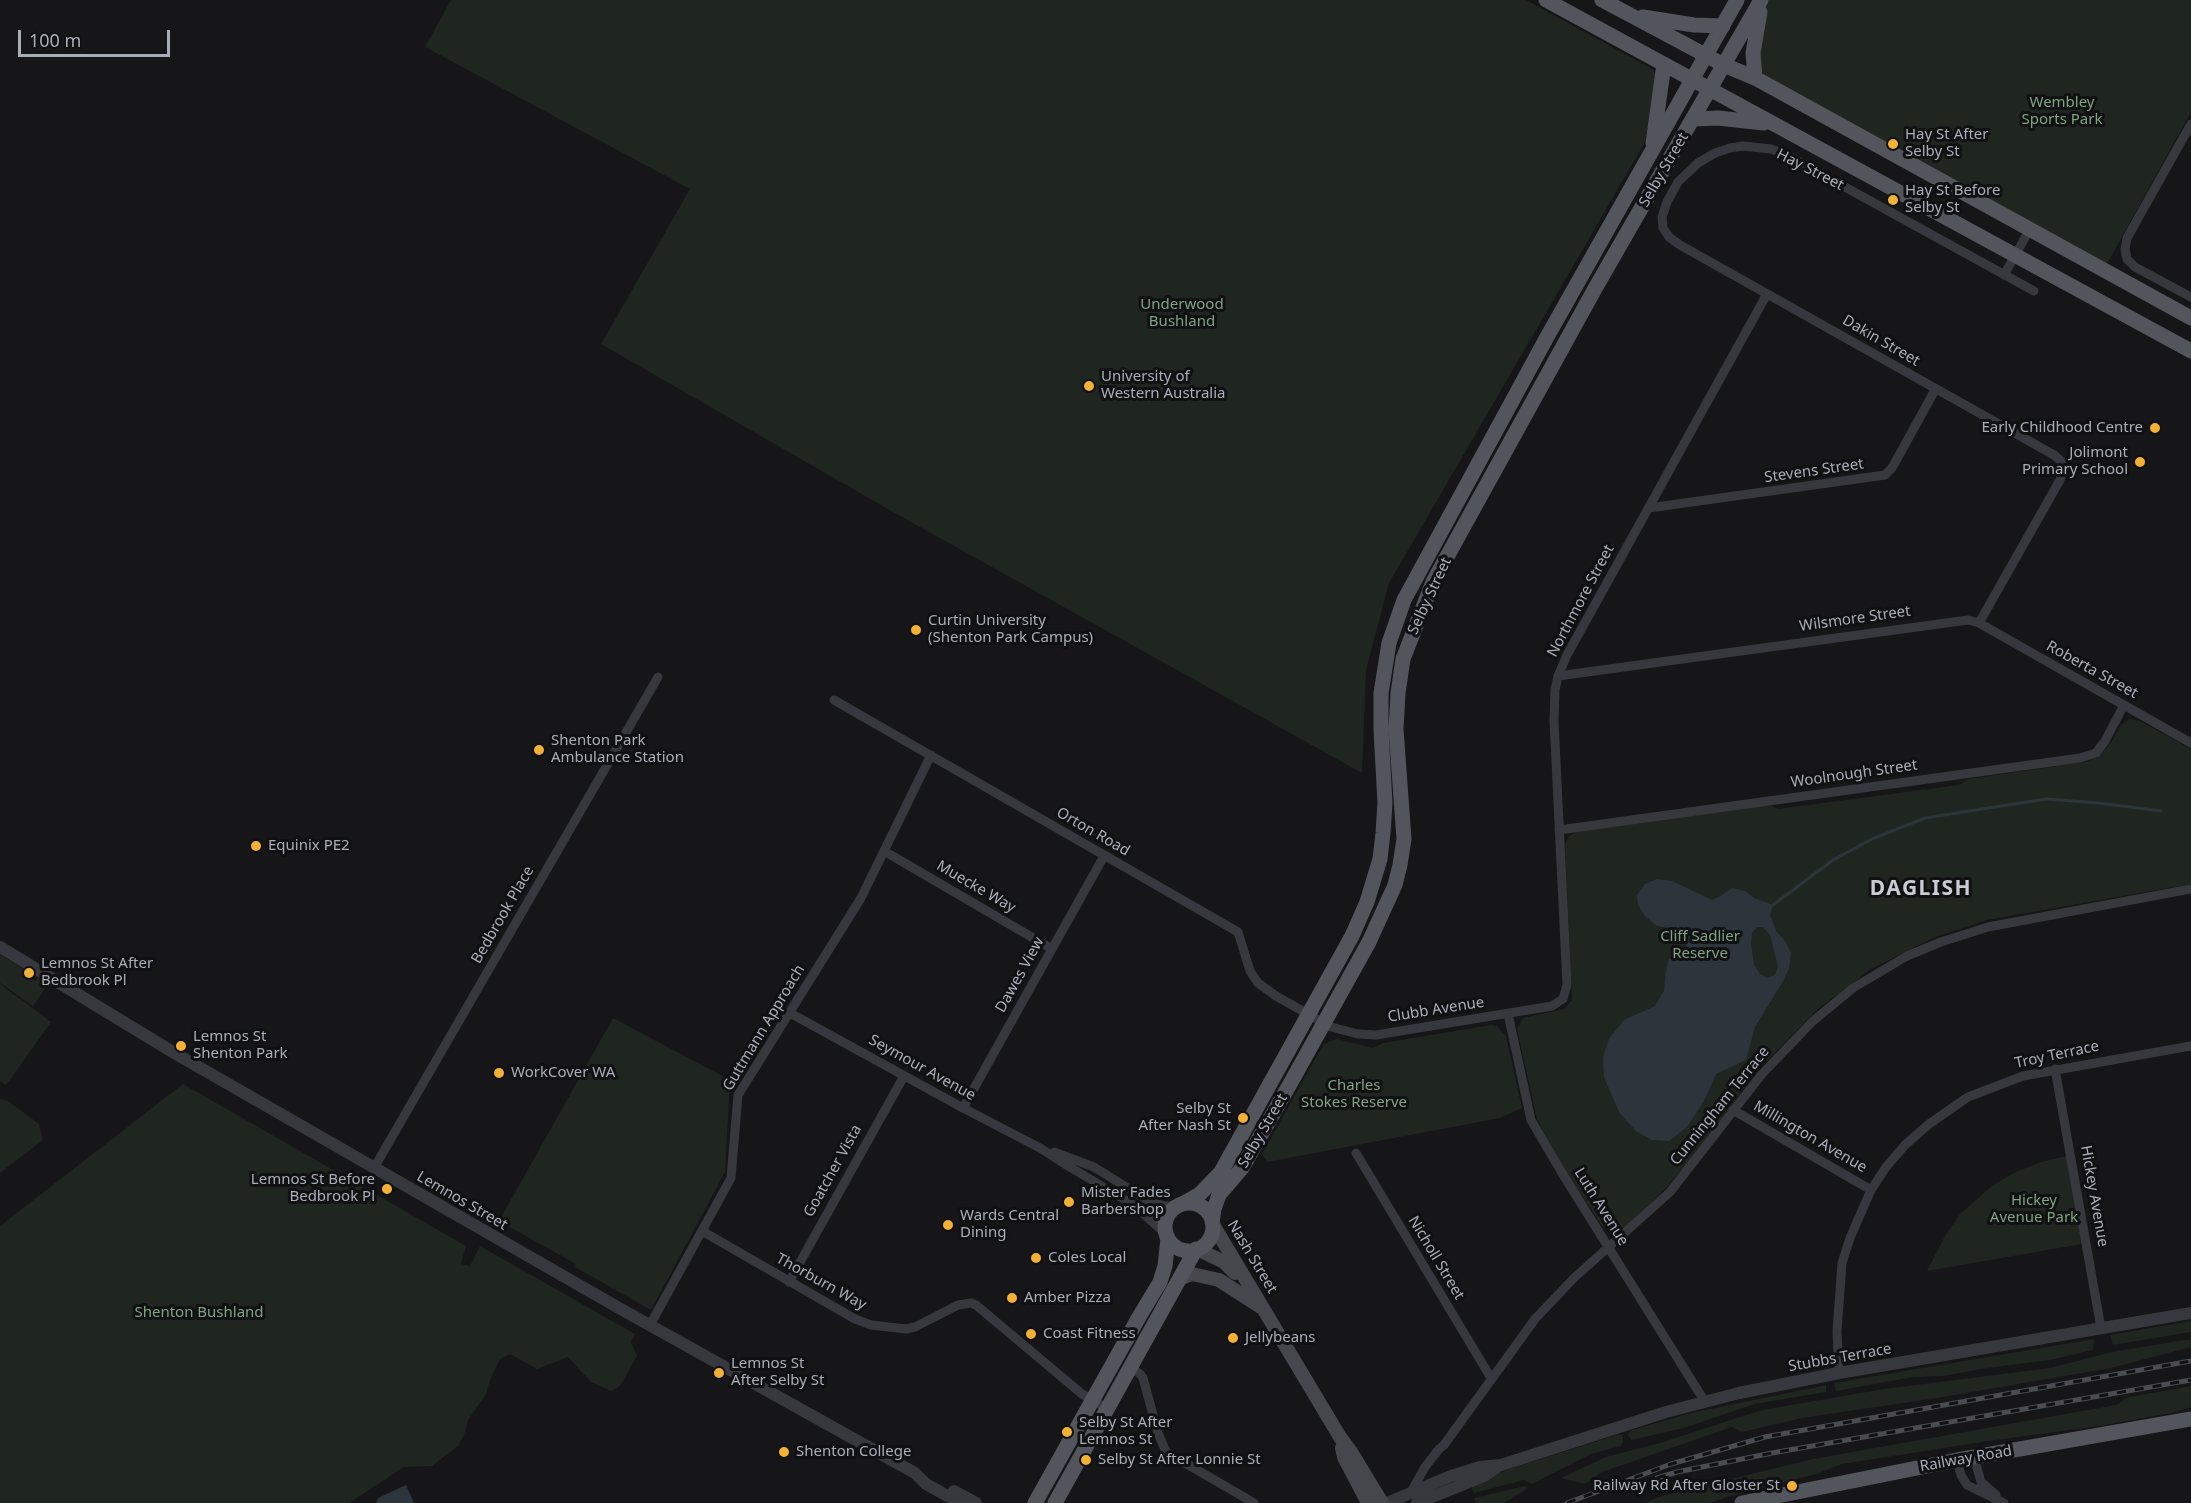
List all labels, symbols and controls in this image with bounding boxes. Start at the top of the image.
scale bar [21,18,172,56]
text: 100 m [29,28,81,52]
park label: Wembley Sports Park [2022,94,2102,129]
place label: Hay St After Selby St [1905,126,1988,161]
street label: Selby Street [1635,130,1693,210]
marker: Hay St After Selby St [1886,137,1900,151]
street label: Hay Street [1773,145,1847,195]
place label: Hay St Before Selby St [1905,182,2000,217]
marker: Hay St Before Selby St [1886,193,1900,207]
park label: Underwood Bushland [1140,296,1224,331]
street label: Dakin Street [1839,312,1923,370]
place label: University of Western Australia [1101,368,1225,403]
marker: University of Western Australia [1082,379,1096,393]
place label: Early Childhood Centre [1981,419,2143,437]
marker: Early Childhood Centre [2148,421,2162,435]
place label: Jolimont Primary School [2022,444,2128,479]
street label: Stevens Street [1763,455,1865,487]
marker: Jolimont Primary School [2133,455,2147,469]
street label: Northmore Street [1544,542,1618,660]
street label: Selby Street [1404,555,1456,637]
street label: Wilsmore Street [1798,602,1912,636]
place label: Curtin University (Shenton Park Campus) [928,612,1093,647]
marker: Curtin University (Shenton Park Campus) [909,623,923,637]
street label: Roberta Street [2043,637,2141,703]
place label: Shenton Park Ambulance Station [551,732,684,767]
marker: Shenton Park Ambulance Station [532,743,546,757]
street label: Woolnough Street [1790,756,1918,792]
street label: Orton Road [1053,804,1133,860]
place label: Equinix PE2 [268,837,350,855]
marker: Equinix PE2 [249,839,263,853]
street label: Muecke Way [933,857,1019,917]
street label: Bedbrook Place [468,863,538,967]
district label: DAGLISH [1870,876,1972,902]
park label: Cliff Sadlier Reserve [1660,928,1740,963]
street label: Dawes View [992,934,1048,1016]
place label: Lemnos St After Bedbrook Pl [41,955,153,990]
street label: Guttmann Approach [719,962,809,1094]
marker: Lemnos St After Bedbrook Pl [22,966,36,980]
street label: Clubb Avenue [1386,993,1486,1027]
place label: Lemnos St Shenton Park [193,1028,288,1063]
street label: Seymour Avenue [866,1031,978,1105]
street label: Troy Terrace [2013,1037,2101,1073]
marker: Lemnos St Shenton Park [174,1039,188,1053]
street label: Cunningham Terrace [1667,1043,1773,1169]
place label: WorkCover WA [511,1064,615,1082]
marker: WorkCover WA [492,1066,506,1080]
park label: Charles Stokes Reserve [1301,1077,1407,1112]
street label: Selby Street [1234,1091,1292,1171]
street label: Millington Avenue [1750,1097,1870,1177]
place label: Selby St After Nash St [1138,1100,1231,1135]
marker: Selby St After Nash St [1236,1111,1250,1125]
street label: Goatcher Vista [800,1122,866,1220]
street label: Hickey Avenue [2076,1144,2112,1248]
street label: Luth Avenue [1570,1165,1632,1249]
street label: Lemnos Street [413,1168,511,1234]
place label: Lemnos St Before Bedbrook Pl [251,1171,375,1206]
marker: Lemnos St Before Bedbrook Pl [380,1182,394,1196]
place label: Mister Fades Barbershop [1081,1184,1171,1219]
park label: Hickey Avenue Park [1990,1192,2078,1227]
marker: Mister Fades Barbershop [1062,1195,1076,1209]
place label: Wards Central Dining [960,1207,1059,1242]
street label: Nicholl Street [1404,1213,1468,1303]
street label: Nash Street [1223,1217,1281,1297]
marker: Wards Central Dining [941,1218,955,1232]
place label: Coles Local [1048,1249,1126,1267]
street label: Thorburn Way [773,1250,869,1314]
marker: Coles Local [1029,1251,1043,1265]
place label: Amber Pizza [1024,1289,1111,1307]
marker: Amber Pizza [1005,1291,1019,1305]
park label: Shenton Bushland [134,1304,264,1322]
place label: Coast Fitness [1043,1325,1136,1343]
marker: Coast Fitness [1024,1327,1038,1341]
place label: Jellybeans [1245,1329,1315,1347]
marker: Jellybeans [1226,1331,1240,1345]
street label: Stubbs Terrace [1787,1340,1893,1376]
place label: Lemnos St After Selby St [731,1355,824,1390]
marker: Lemnos St After Selby St [712,1366,726,1380]
place label: Selby St After Lemnos St [1079,1414,1172,1449]
marker: Selby St After Lemnos St [1060,1425,1074,1439]
street label: Railway Road [1919,1442,2013,1476]
place label: Shenton College [796,1443,911,1461]
marker: Shenton College [777,1445,791,1459]
place label: Selby St After Lonnie St [1098,1451,1261,1469]
marker: Selby St After Lonnie St [1079,1453,1093,1467]
place label: Railway Rd After Gloster St [1593,1477,1780,1495]
marker: Railway Rd After Gloster St [1785,1479,1799,1493]

